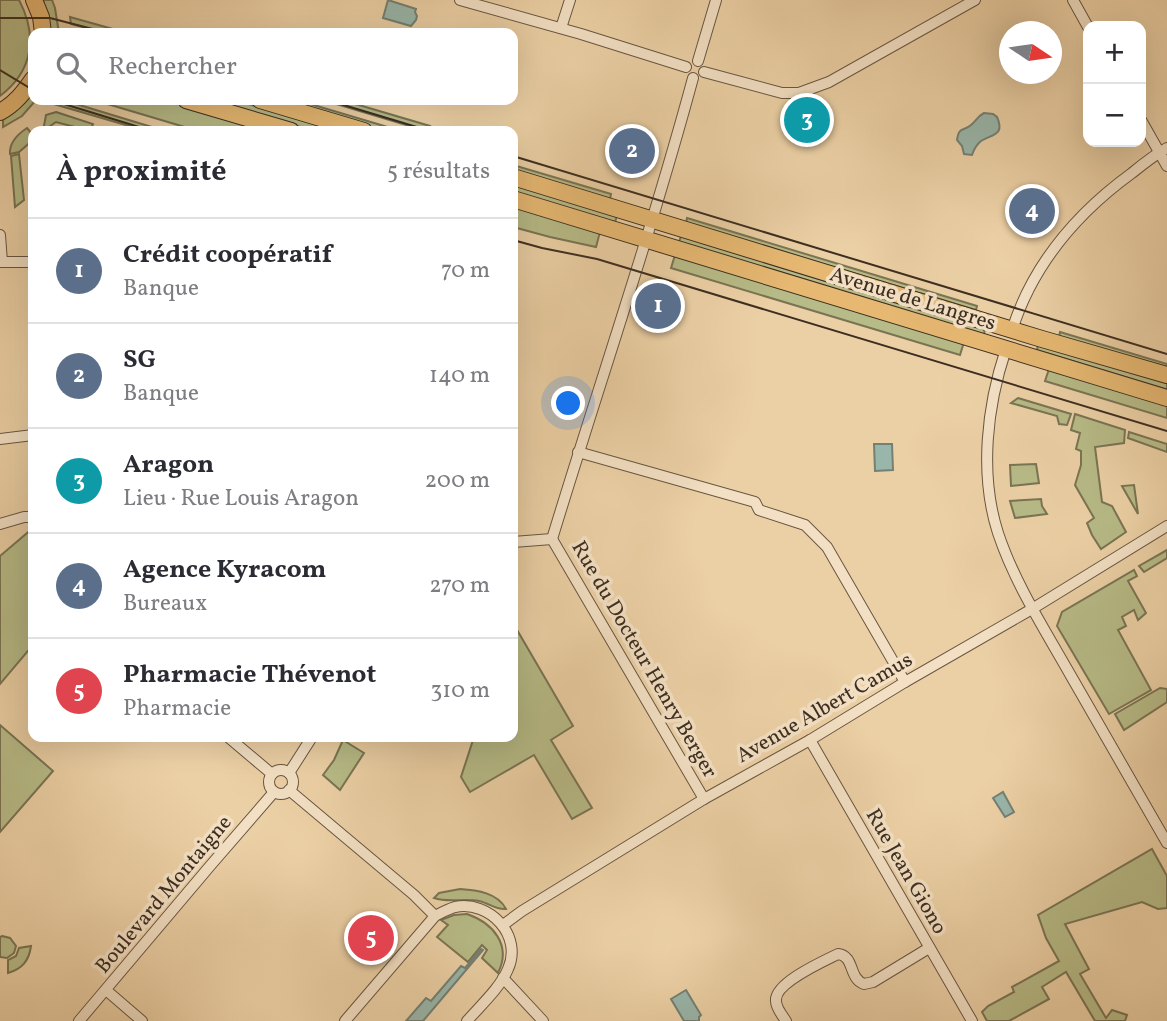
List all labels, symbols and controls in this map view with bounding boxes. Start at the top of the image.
north arrow [999,21,1062,84]
map controls [1083,21,1146,147]
button: + [1083,21,1146,84]
search box [28,28,518,105]
icon: search [52,48,90,86]
text: Rechercher [108,49,237,85]
button: − [1083,84,1146,147]
pin: 3 [784,94,830,146]
pin: 2 [609,125,655,177]
text: À proximité [56,151,227,193]
text: 5 résultats [387,156,490,188]
pin: 4 [1009,185,1055,237]
text: Crédit coopératif [123,237,332,273]
text: 1 [74,255,84,287]
text: 70 m [441,255,490,287]
street label: Avenue de Langres [826,260,999,338]
text: Banque [123,273,199,305]
pin: 1 [635,280,681,332]
text: SG [123,342,156,378]
text: 2 [73,360,85,392]
text: 140 m [429,360,490,392]
text: Banque [123,378,199,410]
your location [551,386,585,420]
text: Aragon [123,447,214,483]
text: 3 [73,465,85,497]
text: 200 m [425,465,490,497]
text: Lieu · Rue Louis Aragon [123,483,359,515]
street label: Rue du Docteur Henry Berger [564,536,724,784]
text: Agence Kyracom [123,552,327,588]
text: 4 [72,570,86,602]
text: 270 m [429,570,490,602]
text: Bureaux [123,588,207,620]
street label: Avenue Albert Camus [731,646,918,771]
text: Pharmacie Thévenot [123,657,376,693]
text: 5 [73,675,85,707]
text: 310 m [430,675,490,707]
text: Pharmacie [123,693,231,725]
street label: Rue Jean Giono [858,803,954,940]
street label: Boulevard Montaigne [89,809,239,980]
pin: 5 [348,912,394,964]

